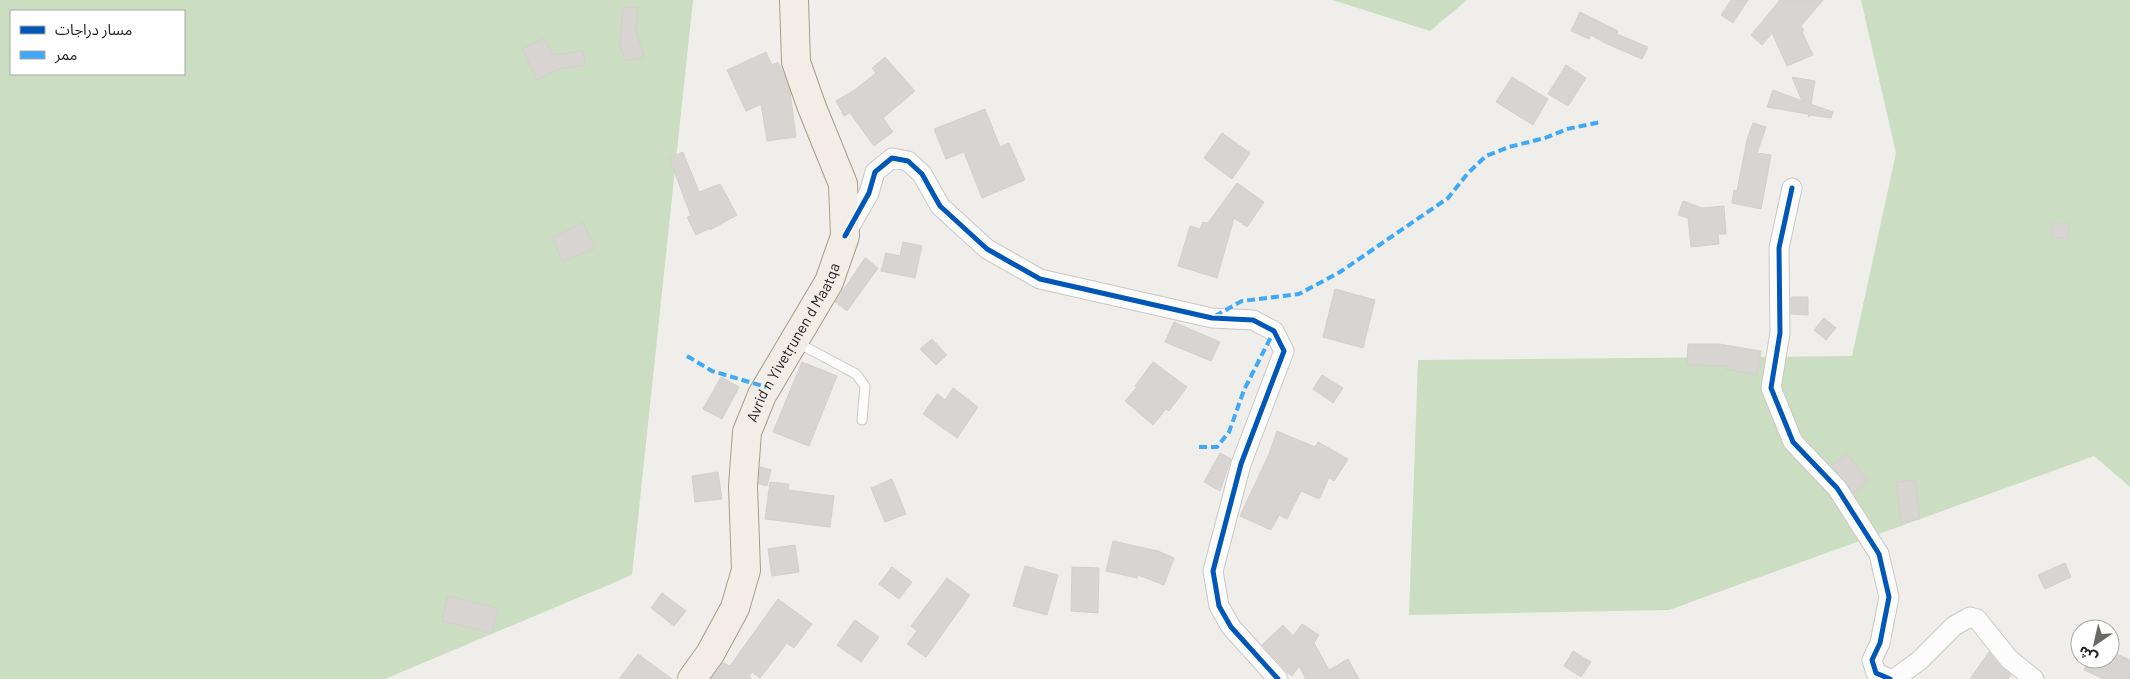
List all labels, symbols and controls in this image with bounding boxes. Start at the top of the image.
legend [10,10,185,75]
text: مسار دراجات [55,20,132,39]
text: ممر [54,45,78,64]
street label: Avrid n Yivetṛunen d Maatqa [742,260,843,424]
north arrow [2070,619,2120,669]
text: ش [2075,643,2100,668]

